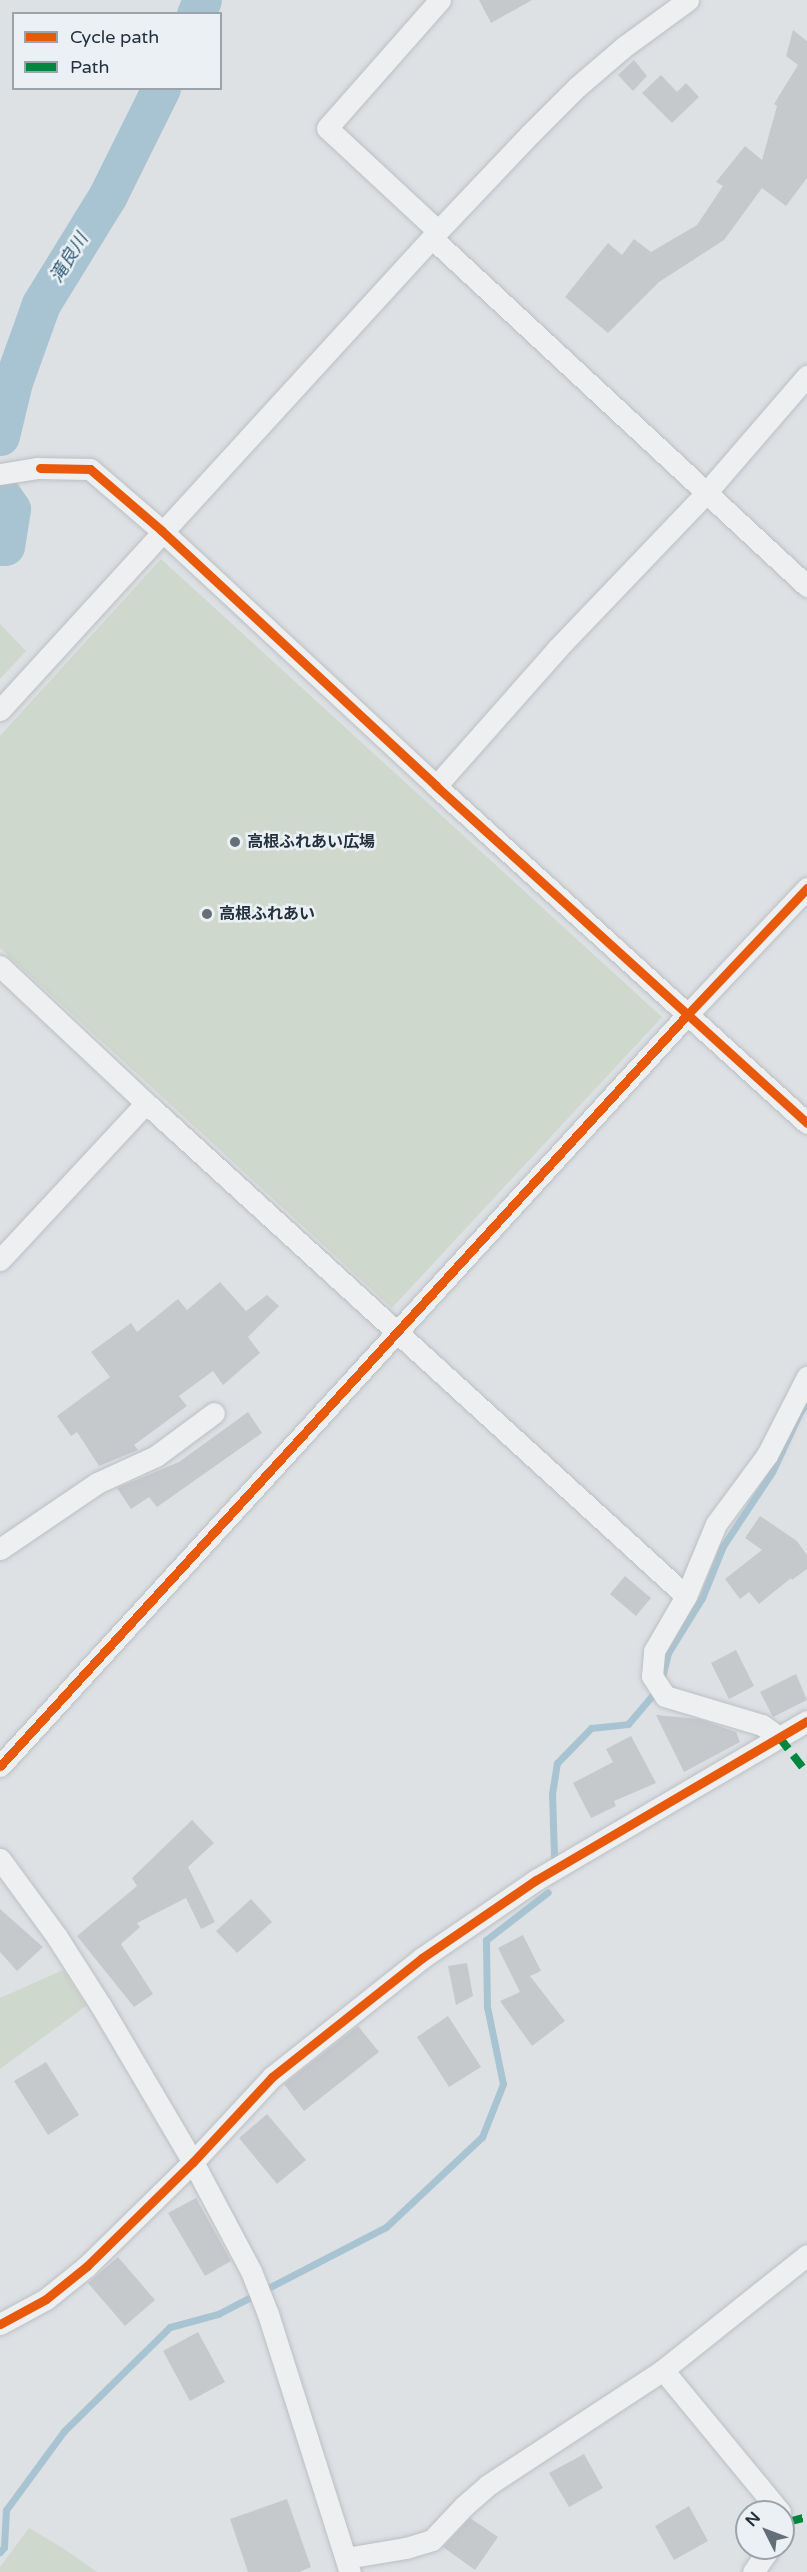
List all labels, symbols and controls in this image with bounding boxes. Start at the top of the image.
legend [12,12,222,90]
text: Cycle path [70,26,159,48]
text: Path [70,56,109,78]
water label: 滝良川 [46,229,92,287]
place label: 高根ふれあい広場 [247,832,375,852]
marker: 高根ふれあい広場 [228,835,242,849]
place label: 高根ふれあい [219,904,315,924]
marker: 高根ふれあい [200,907,214,921]
north arrow [735,2500,795,2560]
text: N [741,2508,765,2531]

